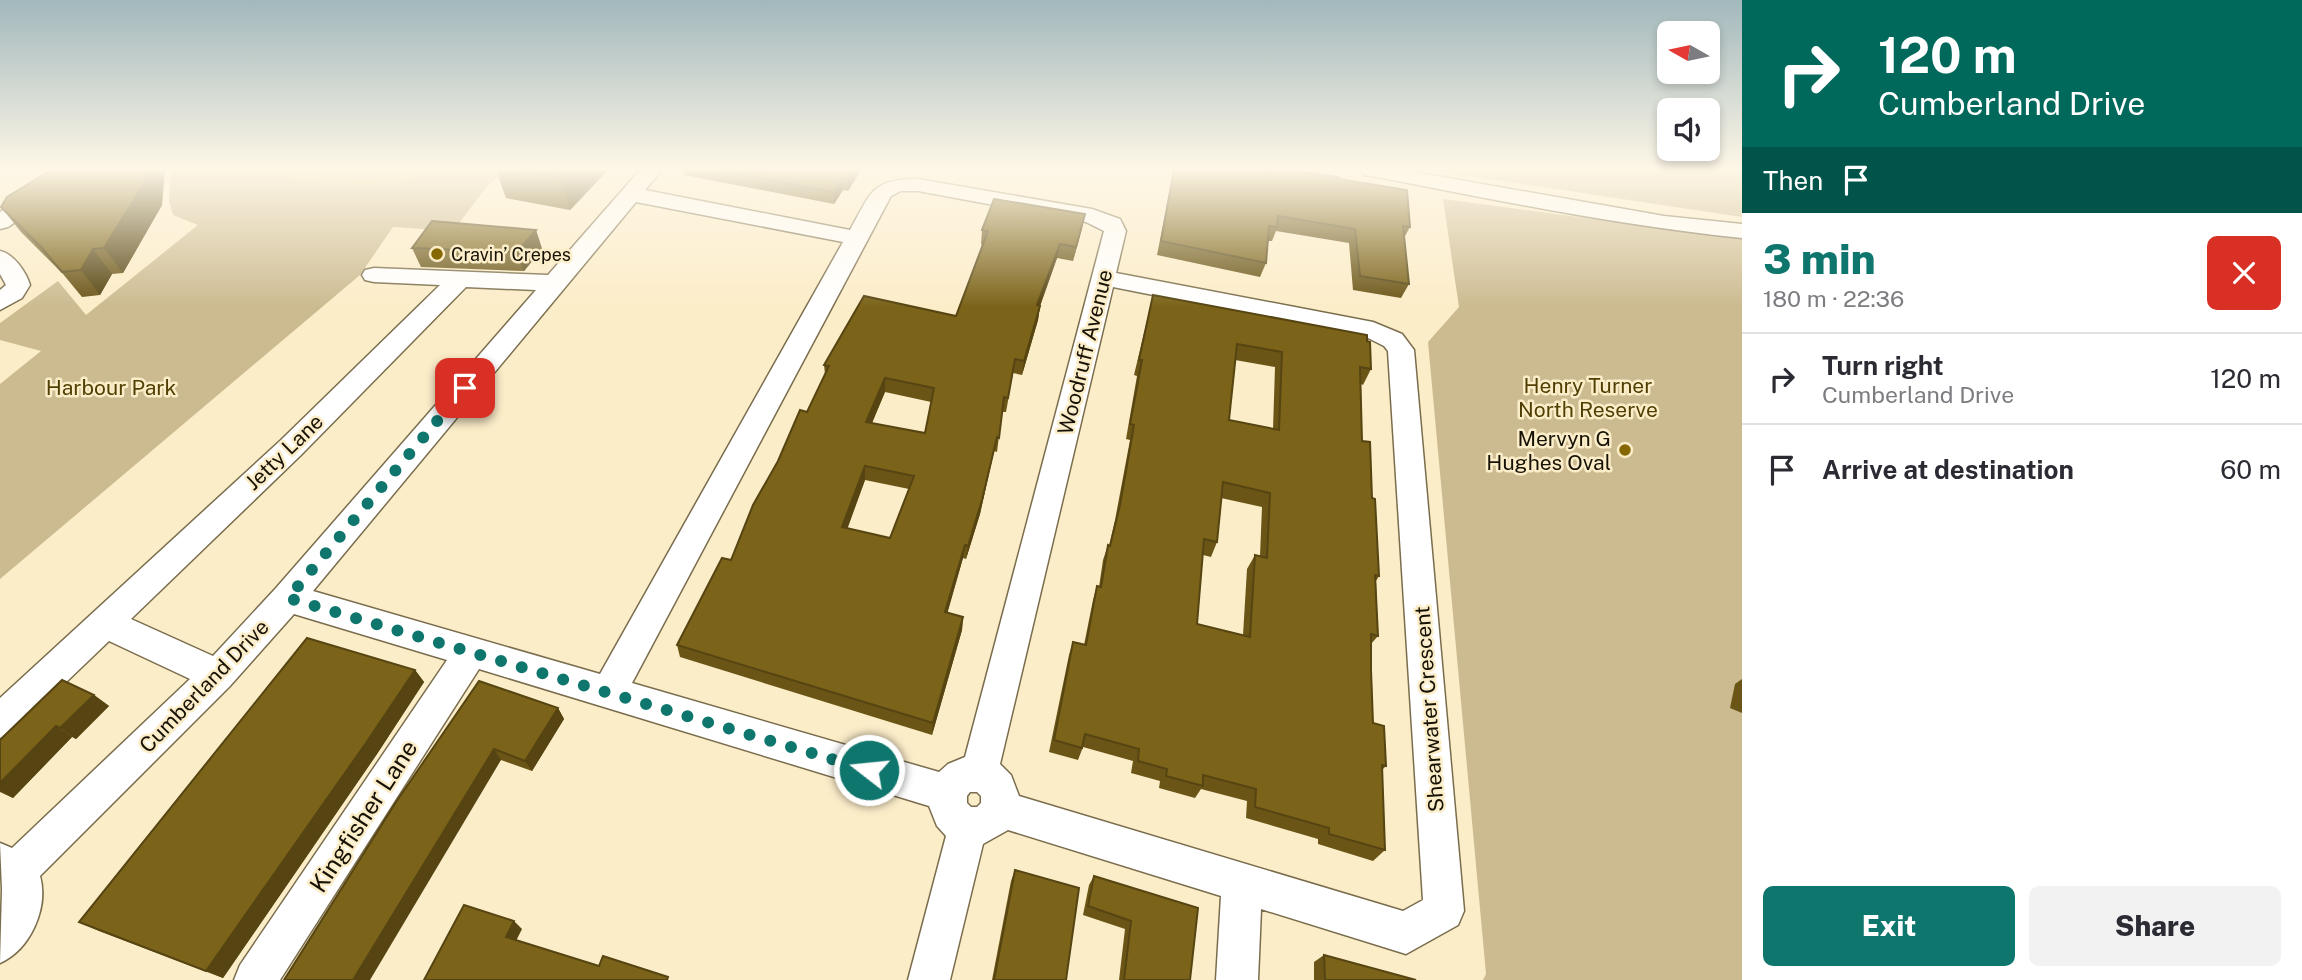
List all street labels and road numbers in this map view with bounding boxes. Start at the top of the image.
street label: Woodruff Avenue [1052,267,1118,437]
street label: Jetty Lane [240,409,328,495]
street label: Shearwater Crescent [1409,605,1449,813]
street label: Cumberland Drive [134,614,274,758]
street label: Kingfisher Lane [303,735,423,897]

